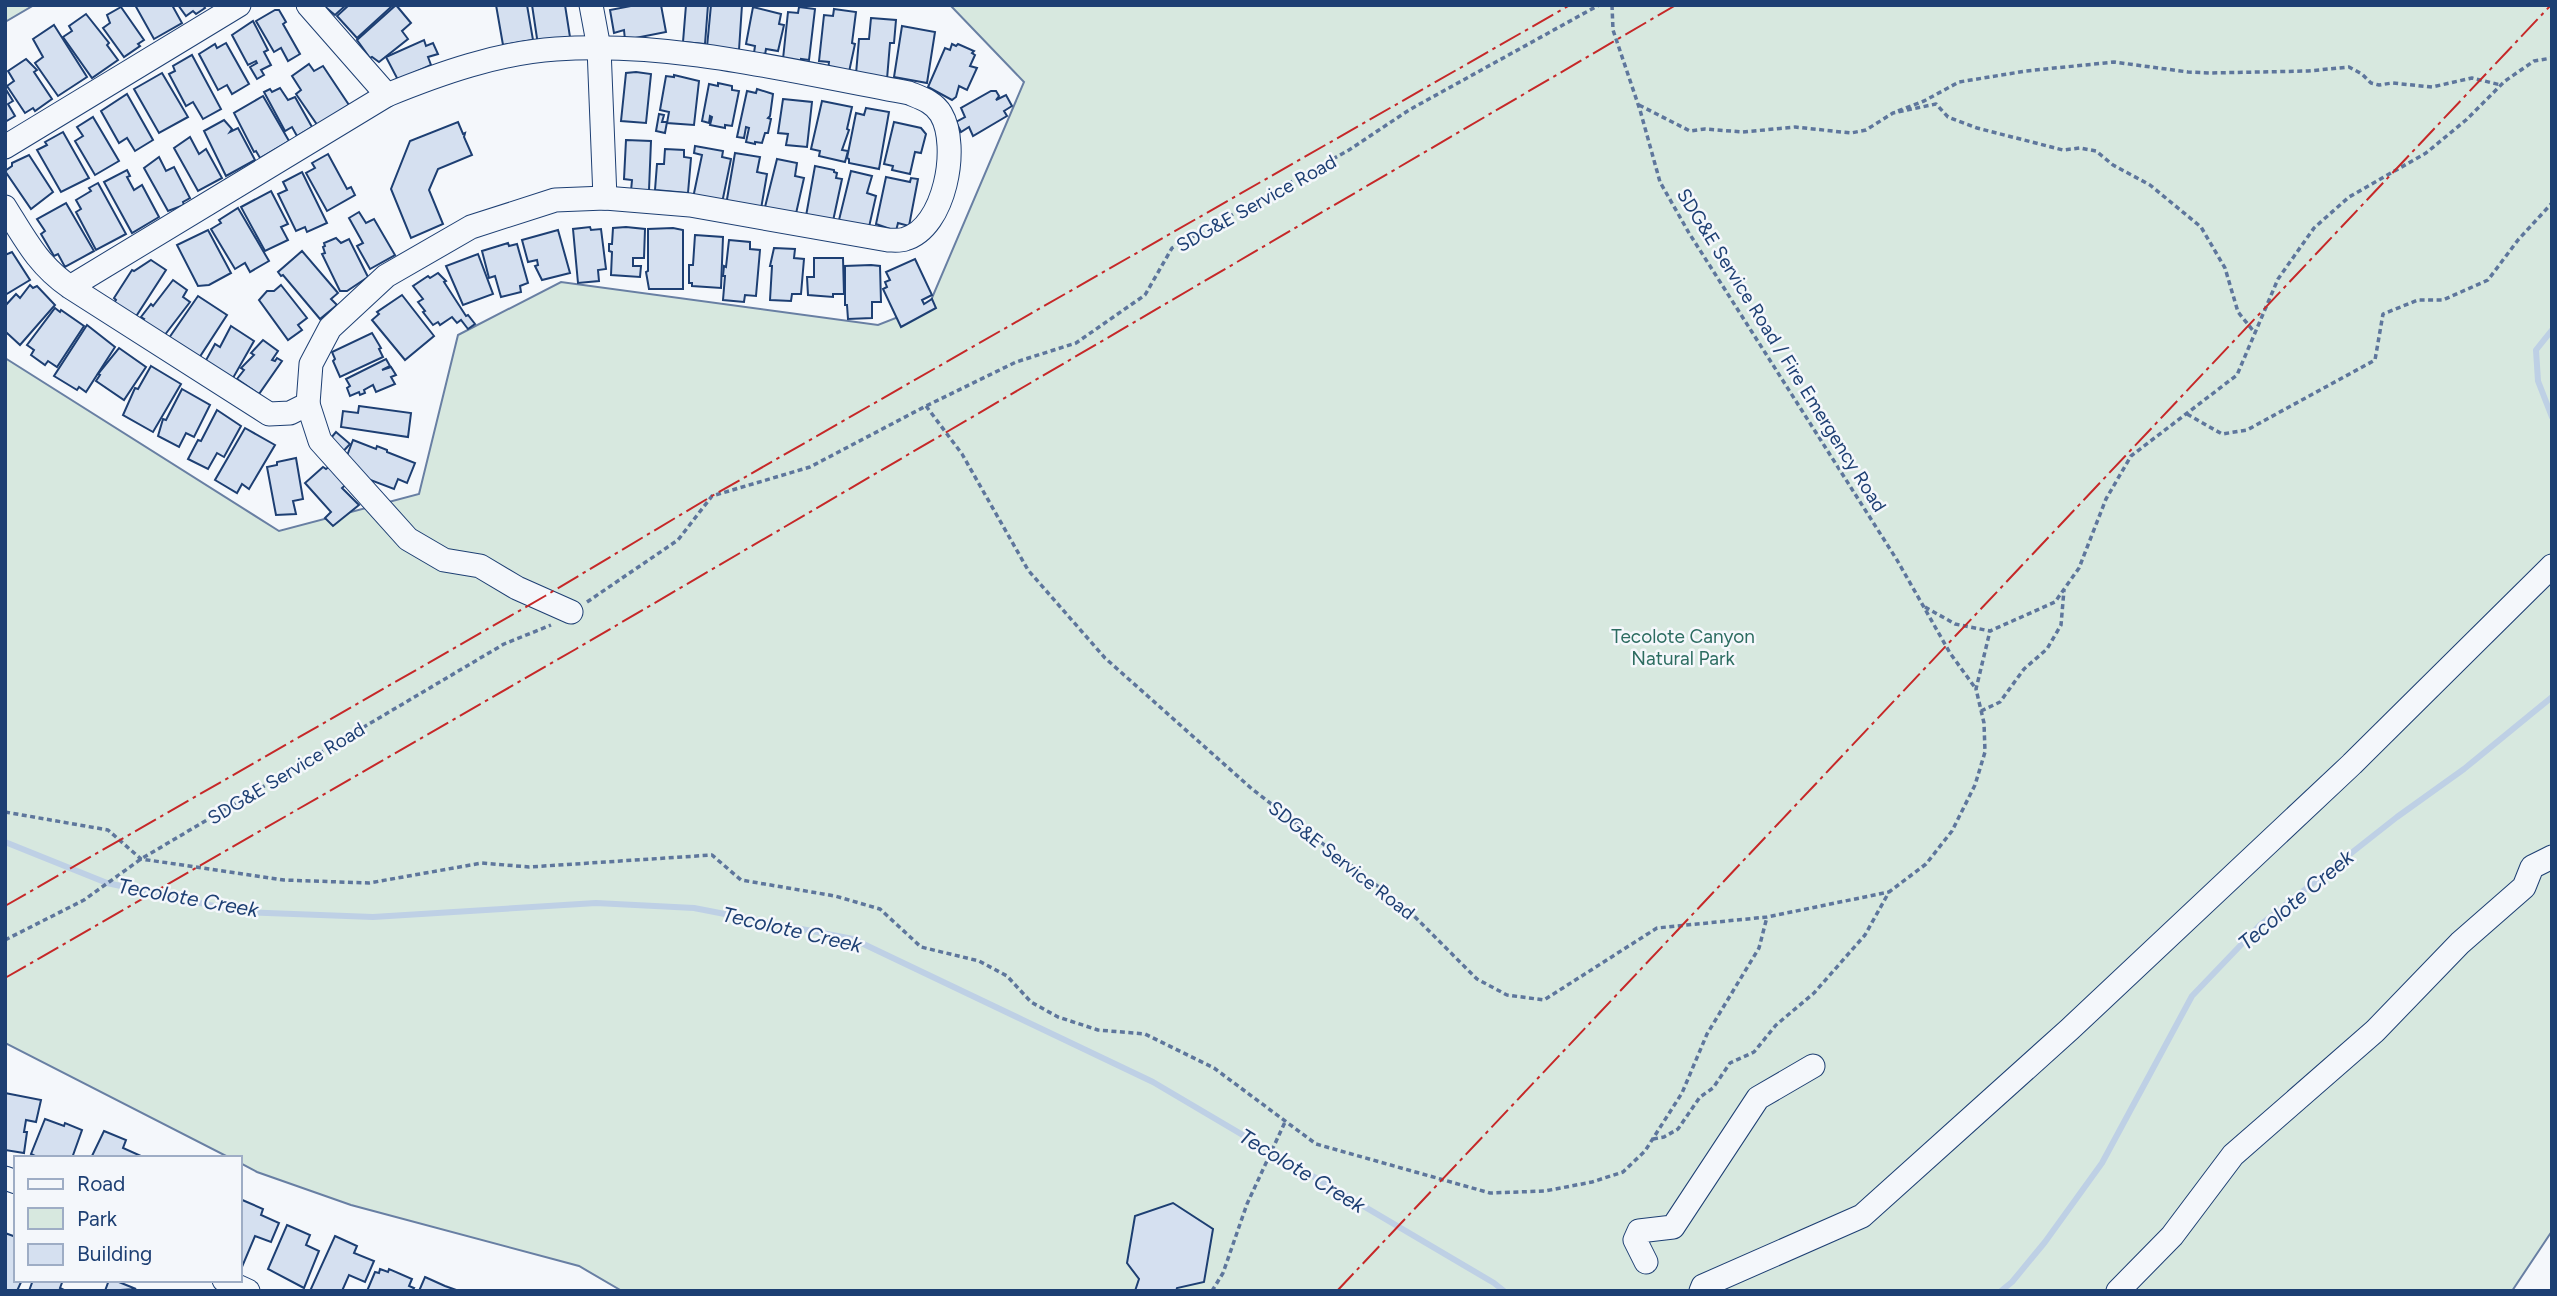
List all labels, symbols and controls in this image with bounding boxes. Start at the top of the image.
street label: SDG&E Service Road [1172,150,1340,257]
street label: SDG&E Service Road / Fire Emergency Road [1672,184,1891,516]
park label: Tecolote Canyon Natural Park [1611,625,1755,670]
street label: SDG&E Service Road [204,717,369,829]
street label: SDG&E Service Road [1264,796,1419,925]
water label: Tecolote Creek [2233,844,2359,955]
water label: Tecolote Creek [116,873,261,922]
water label: Tecolote Creek [720,901,865,958]
water label: Tecolote Creek [1235,1123,1370,1218]
legend [14,1156,242,1282]
text: Road [77,1171,125,1196]
text: Park [77,1206,118,1231]
text: Building [77,1241,152,1266]

